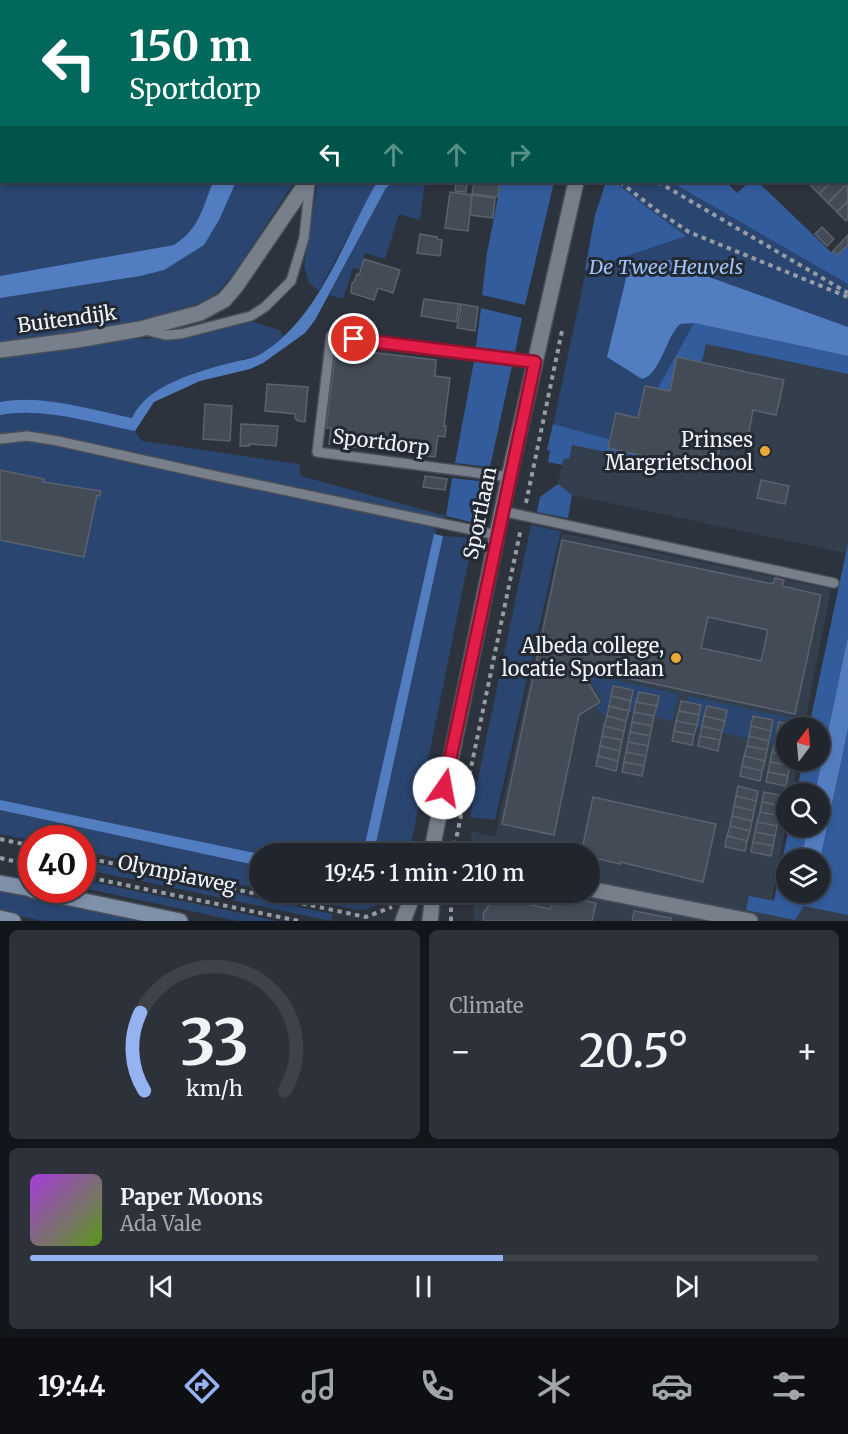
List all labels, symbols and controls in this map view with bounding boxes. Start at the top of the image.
text: 150 m [129,20,251,72]
icon: left [30,24,108,102]
text: Sportdorp [129,72,261,106]
icon: left [314,138,347,171]
icon: ahead [377,138,410,171]
icon: ahead [440,138,473,171]
icon: right [503,138,536,171]
park label: De Twee Heuvels [588,254,743,279]
street label: Buitendijk [16,299,118,338]
pin [328,313,379,364]
icon: arrive [337,322,370,355]
street label: Sportdorp [331,423,431,460]
place label: Prinses Margrietschool [605,427,753,475]
marker: Prinses Margrietschool [758,444,772,458]
street label: Sportlaan [458,464,502,561]
place label: Albeda college, locatie Sportlaan [502,633,664,681]
marker: Albeda college, locatie Sportlaan [669,651,683,665]
north arrow [776,717,830,771]
map controls [776,717,830,903]
position arrow [412,756,476,820]
button: search [776,783,830,837]
speed limit sign: 40 [18,825,96,903]
street label: Olympiaweg [116,849,238,898]
button: layers [776,849,830,903]
text: 19:45 · 1 min · 210 m [324,859,525,887]
text: Climate [450,993,524,1018]
text: 33 [180,1004,249,1082]
text: 20.5° [579,1023,689,1079]
text: − [450,1031,472,1072]
text: + [796,1031,818,1072]
text: km/h [186,1076,243,1103]
text: Paper Moons [120,1183,263,1211]
text: Ada Vale [120,1211,201,1236]
icon: previous [145,1270,178,1303]
icon: pause [407,1270,440,1303]
icon: next [670,1270,703,1303]
icon: directions [181,1365,223,1407]
icon: music [298,1365,340,1407]
icon: phone [416,1365,458,1407]
icon: climate [533,1365,575,1407]
icon: car [651,1365,693,1407]
icon: filters [768,1365,810,1407]
text: 19:44 [38,1369,105,1403]

